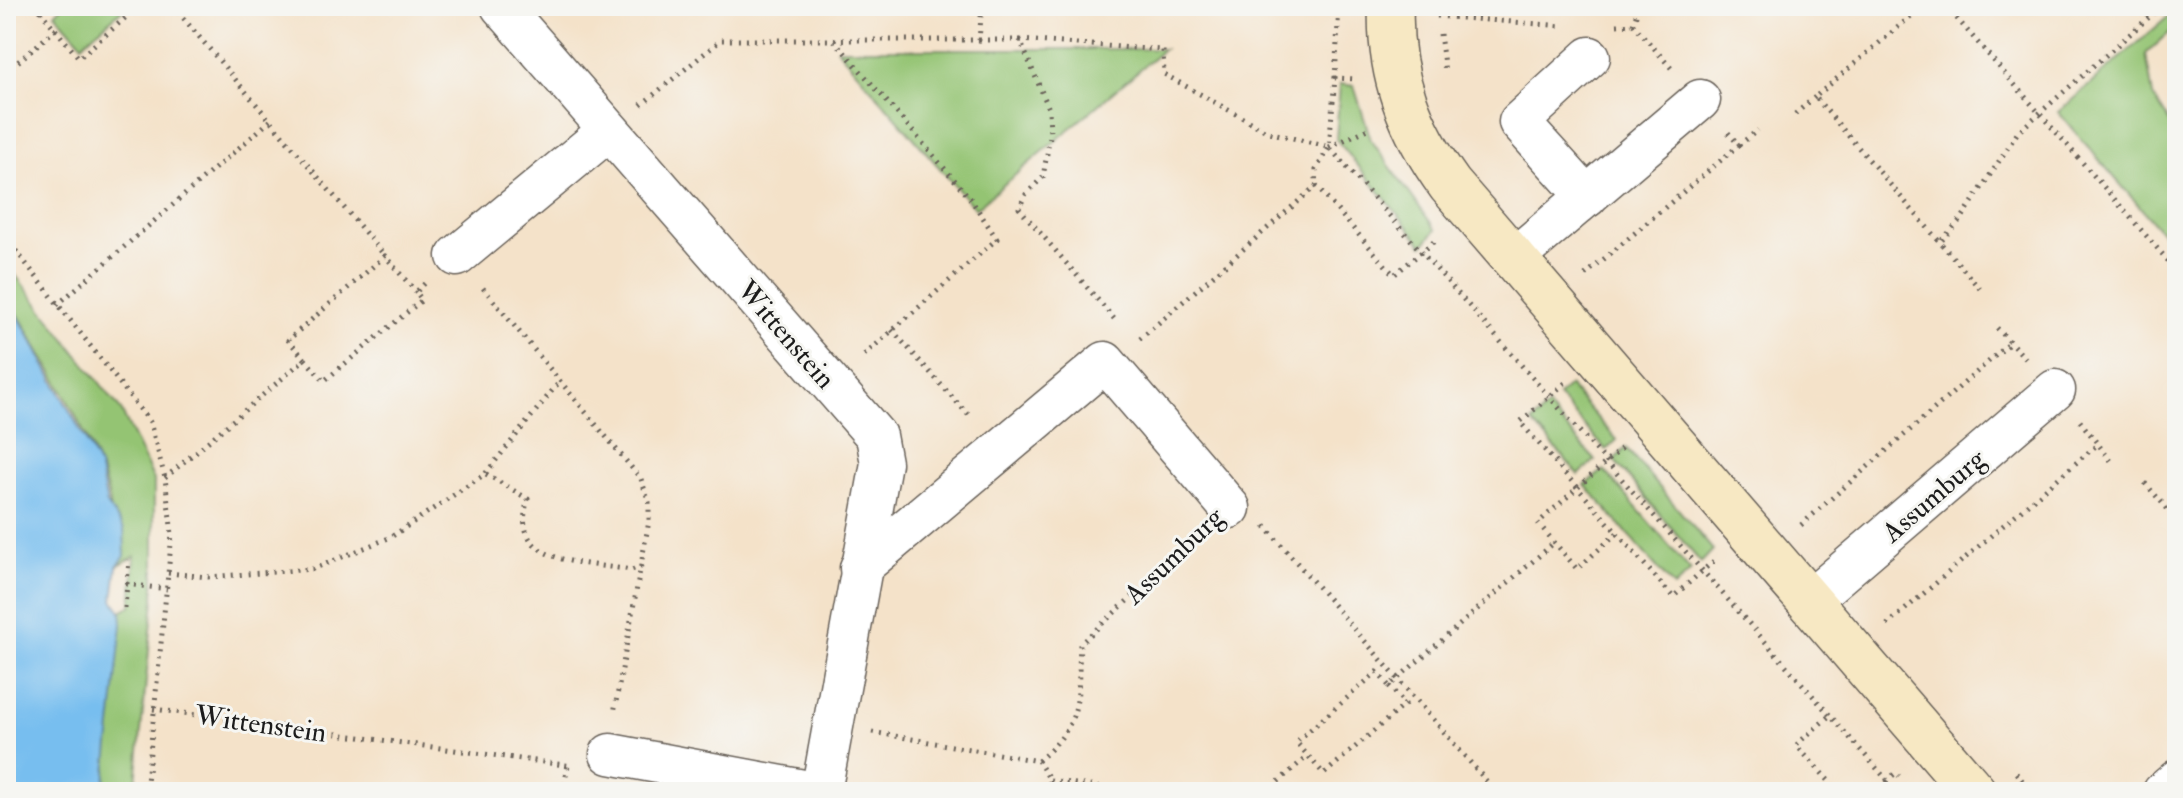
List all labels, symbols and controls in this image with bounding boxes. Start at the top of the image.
street label: Wittenstein [729,273,842,396]
street label: Assumburg [1874,441,1994,551]
street label: Assumburg [1116,499,1232,613]
street label: Wittenstein [192,698,329,751]

